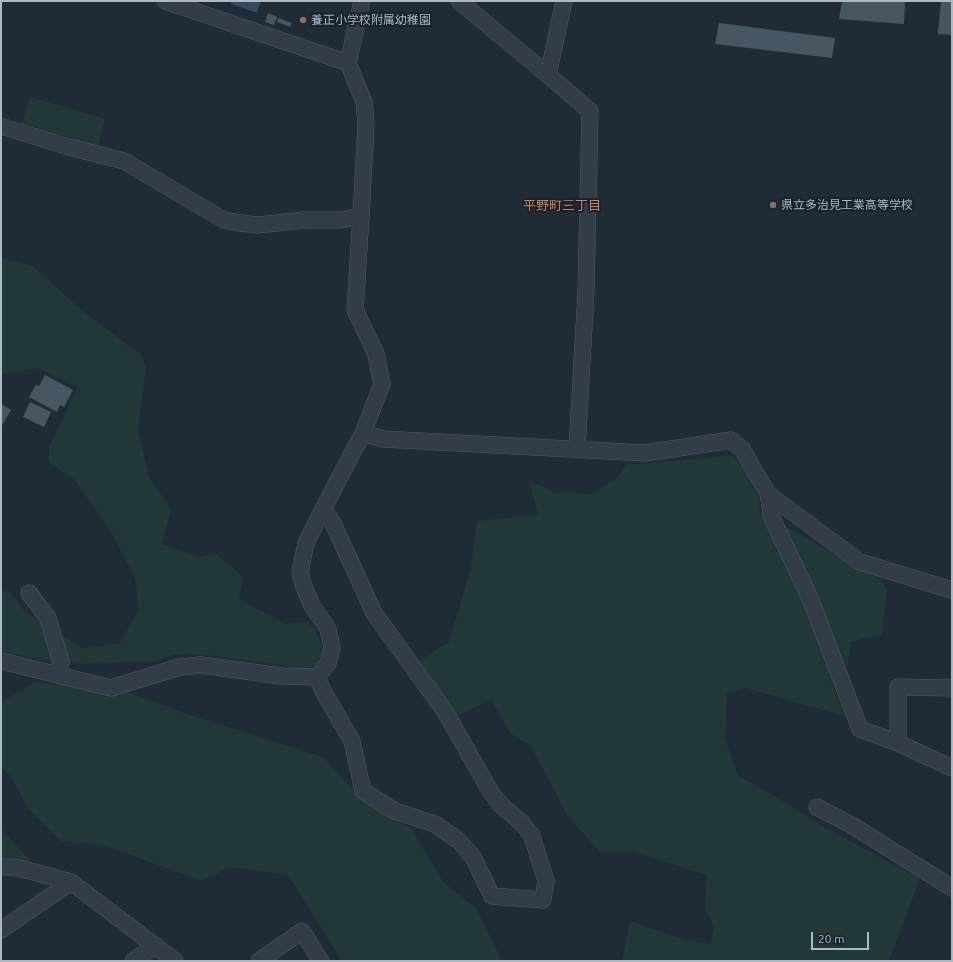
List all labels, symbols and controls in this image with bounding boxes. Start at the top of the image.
place label: 養正小学校附属幼稚園 [311,13,431,27]
marker: 養正小学校附属幼稚園 [298,15,308,25]
district label: 平野町三丁目 [523,198,601,214]
place label: 県立多治見工業高等学校 [781,198,913,212]
marker: 県立多治見工業高等学校 [768,200,778,210]
scale bar [813,924,871,950]
text: 20 m [818,932,845,945]

